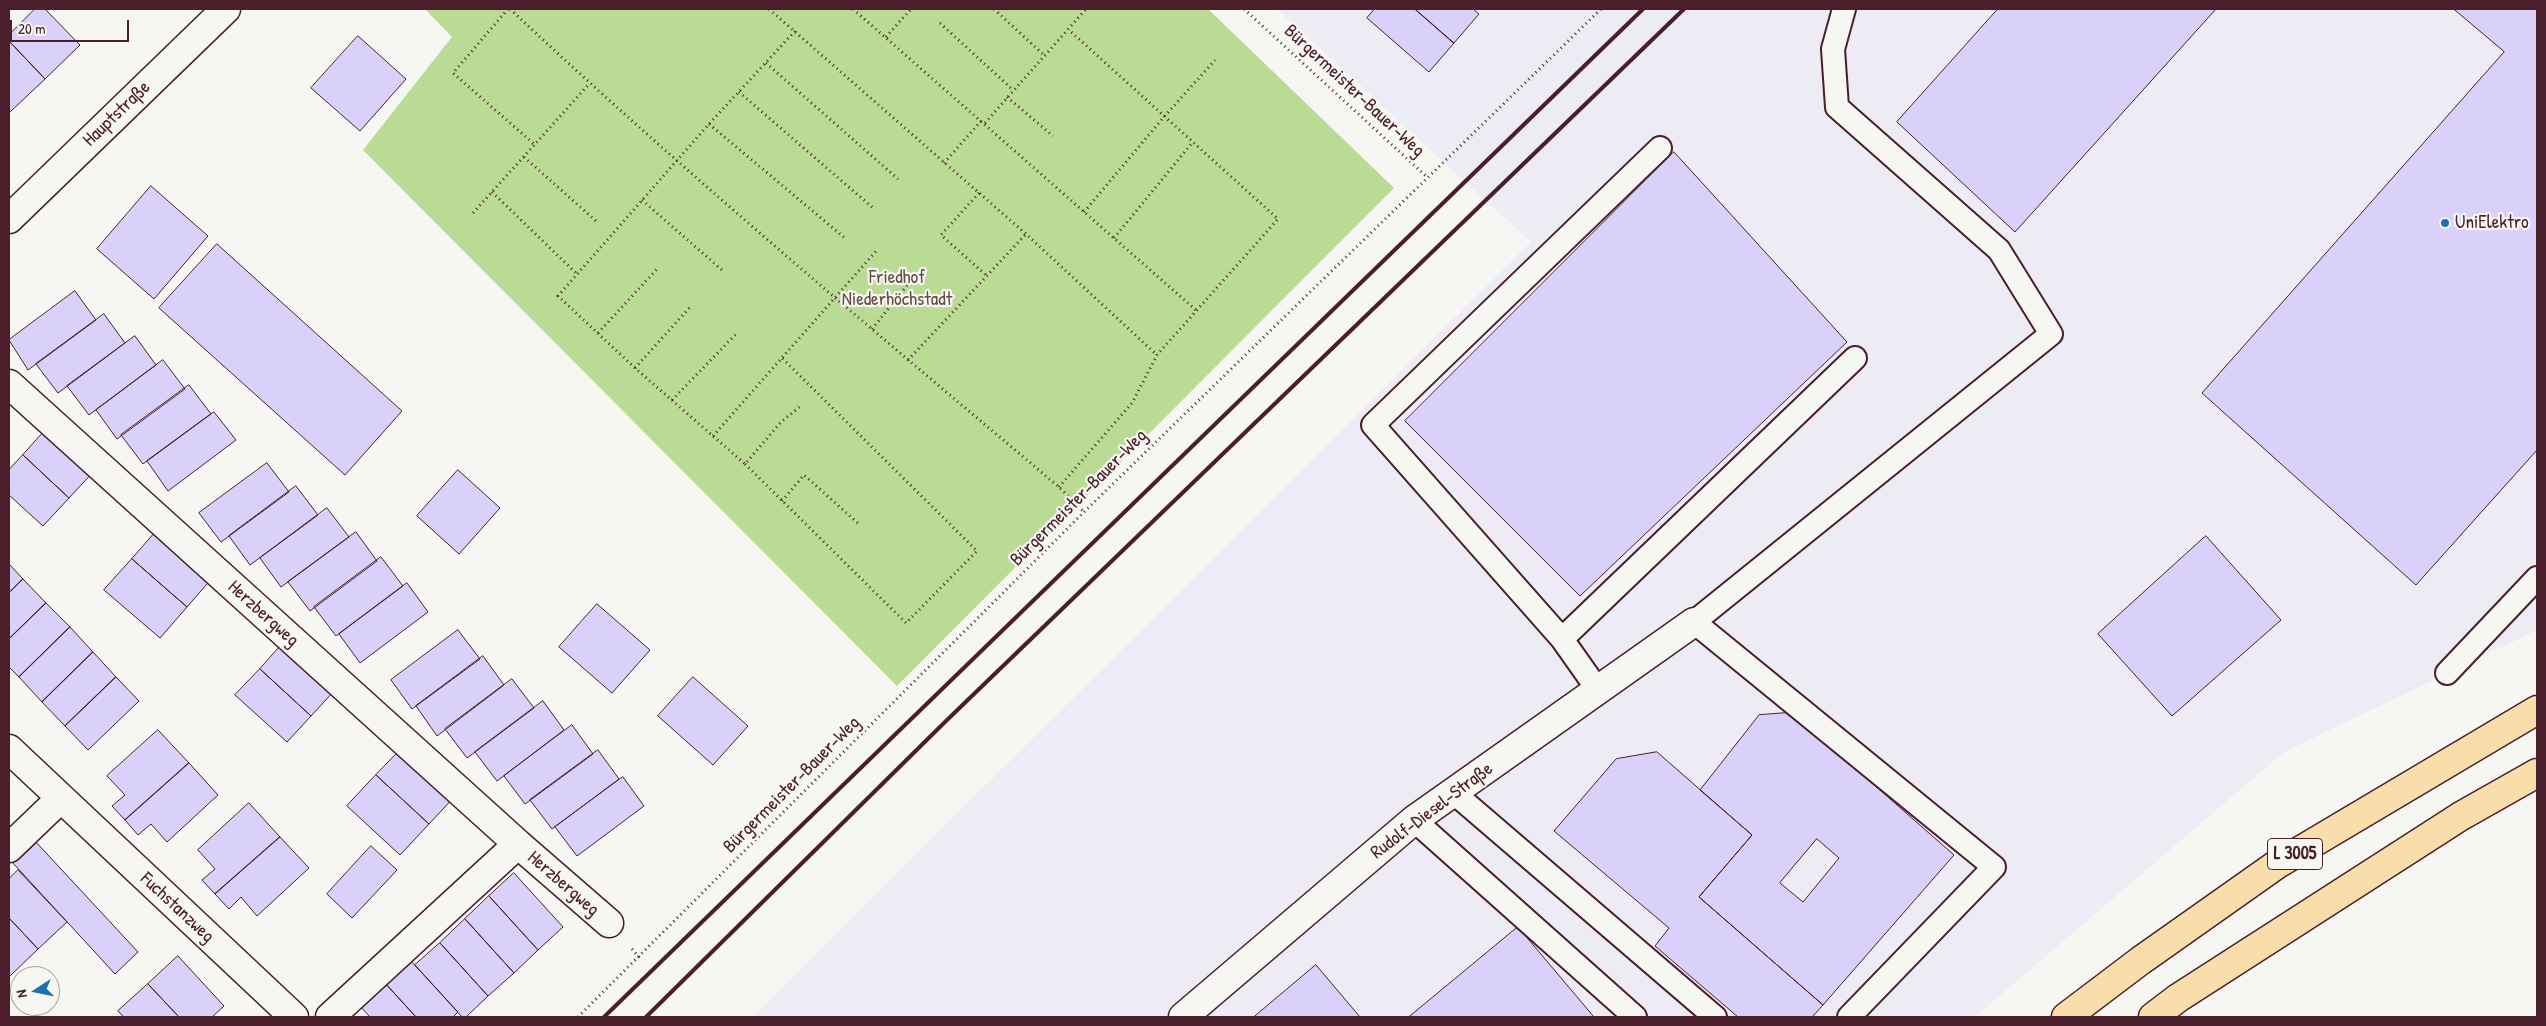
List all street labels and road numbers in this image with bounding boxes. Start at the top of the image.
street label: Bürgermeister-Bauer-Weg [1279,20,1429,162]
street label: Hauptstraße [79,76,155,152]
street label: Bürgermeister-Bauer-Weg [1006,425,1152,571]
street label: Herzbergweg [223,576,303,652]
street label: Bürgermeister-Bauer-Weg [719,712,865,858]
street label: Rudolf-Diesel-Straße [1366,758,1498,864]
road number: L 3005 [2268,839,2322,870]
street label: Herzbergweg [522,847,604,921]
street label: Fuchstanzweg [135,868,219,948]

